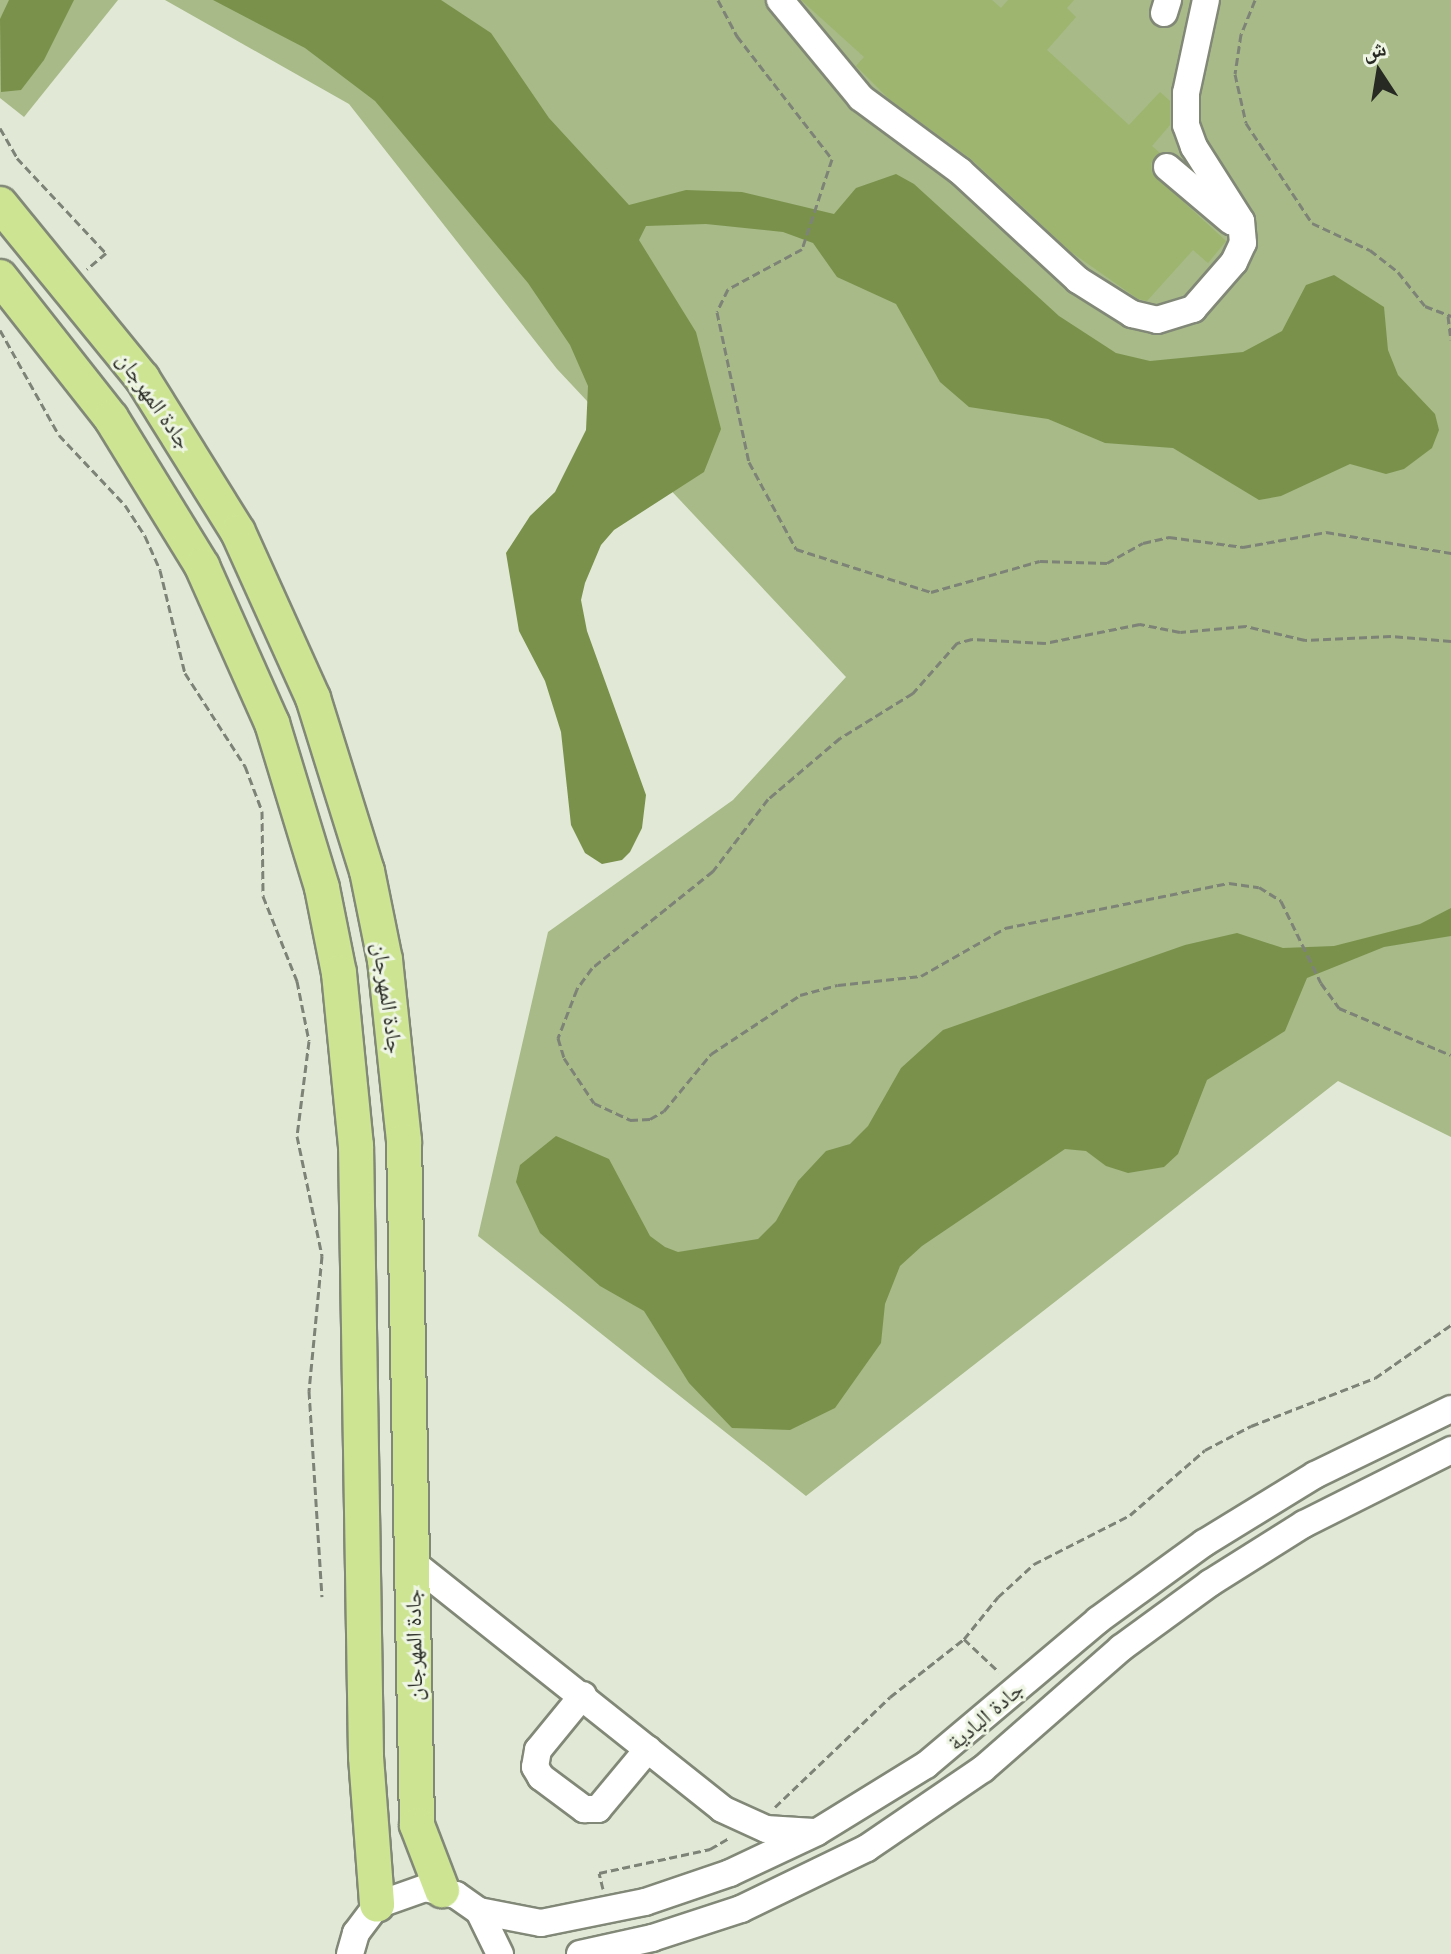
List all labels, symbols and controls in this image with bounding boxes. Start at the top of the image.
text: ش [1359,31,1389,66]
north arrow [1339,32,1419,112]
street label: جادة المهرجان [112,347,198,453]
street label: جادة المهرجان [368,941,410,1055]
street label: جادة المهرجان [399,1589,427,1701]
street label: جادة البادية [942,1675,1028,1755]

